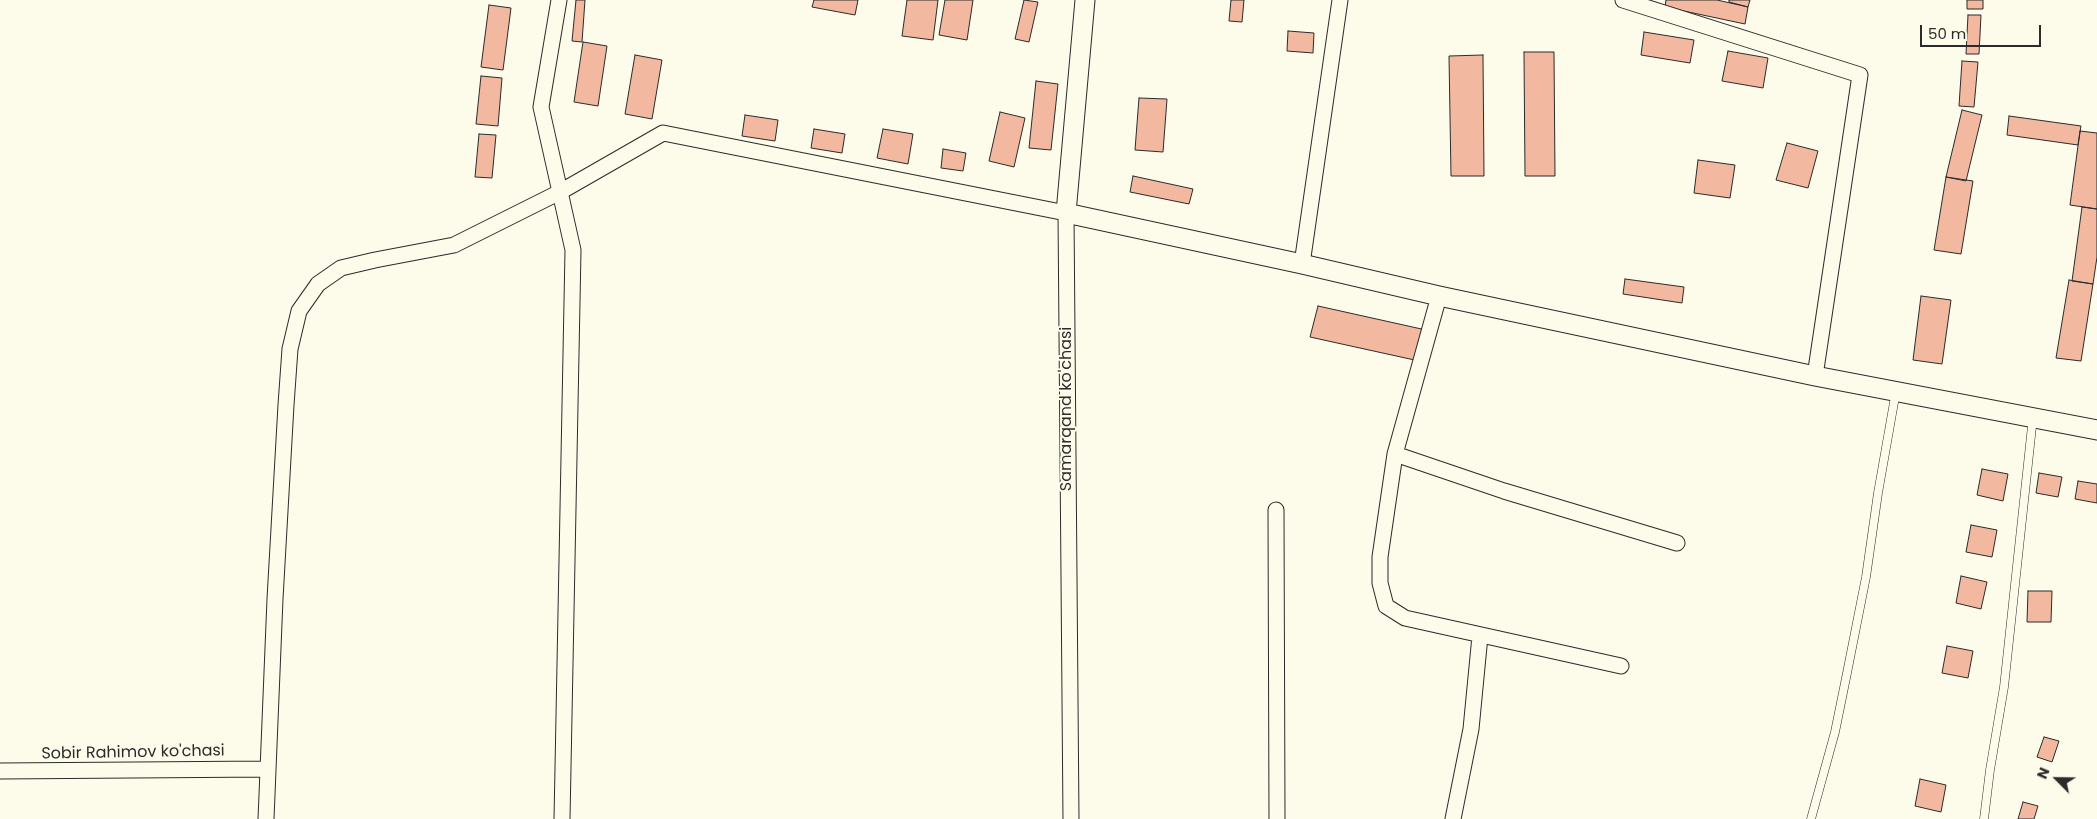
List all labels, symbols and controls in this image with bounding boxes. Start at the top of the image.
scale bar [1922,15,2043,47]
text: 50 m [1928,23,1966,44]
street label: Samarqand ko'chasi [1057,327,1077,491]
street label: Sobir Rahimov ko'chasi [41,742,225,764]
north arrow [2032,754,2082,804]
text: N [2032,764,2054,782]

